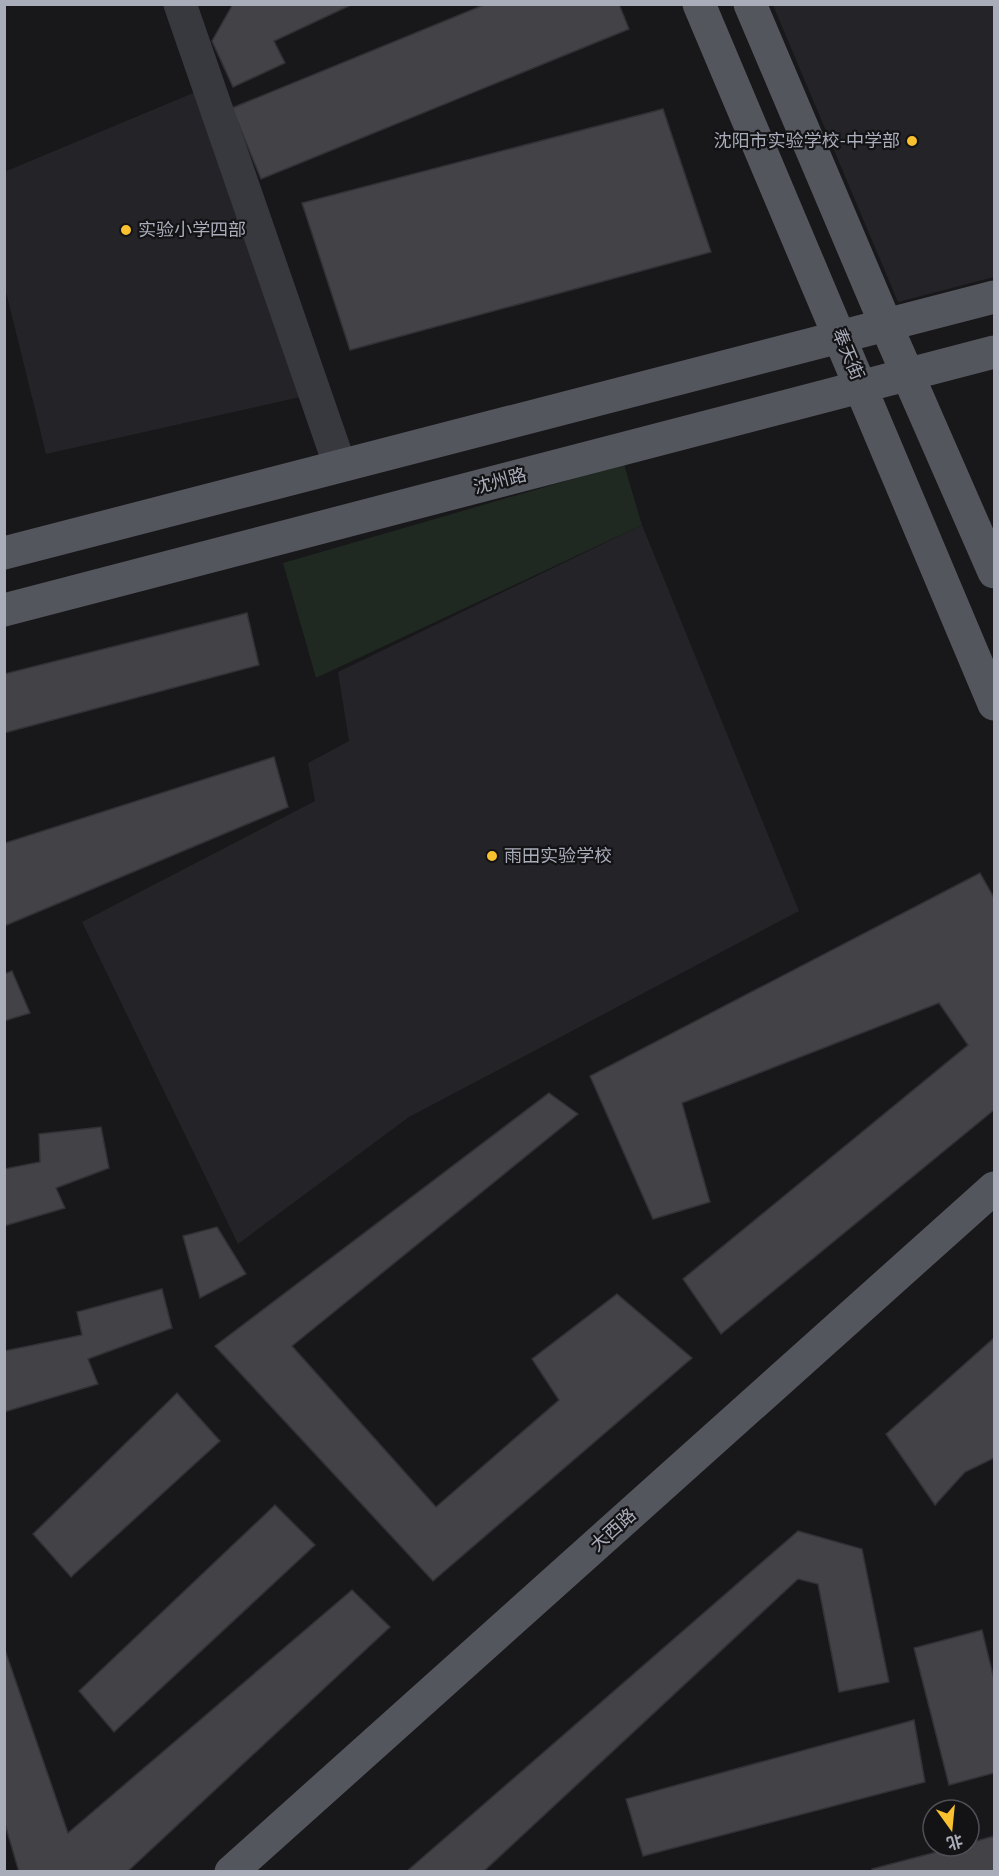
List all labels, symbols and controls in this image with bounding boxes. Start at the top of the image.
place label: 沈阳市实验学校-中学部 [714,129,900,152]
marker: 沈阳市实验学校-中学部 [905,134,919,148]
place label: 实验小学四部 [138,218,246,241]
marker: 实验小学四部 [119,223,133,237]
street label: 奉天街 [827,324,870,383]
street label: 沈州路 [471,462,529,499]
place label: 雨田实验学校 [504,844,612,867]
marker: 雨田实验学校 [485,849,499,863]
street label: 大西路 [585,1503,640,1556]
north arrow [921,1798,981,1858]
text: 北 [945,1831,965,1854]

